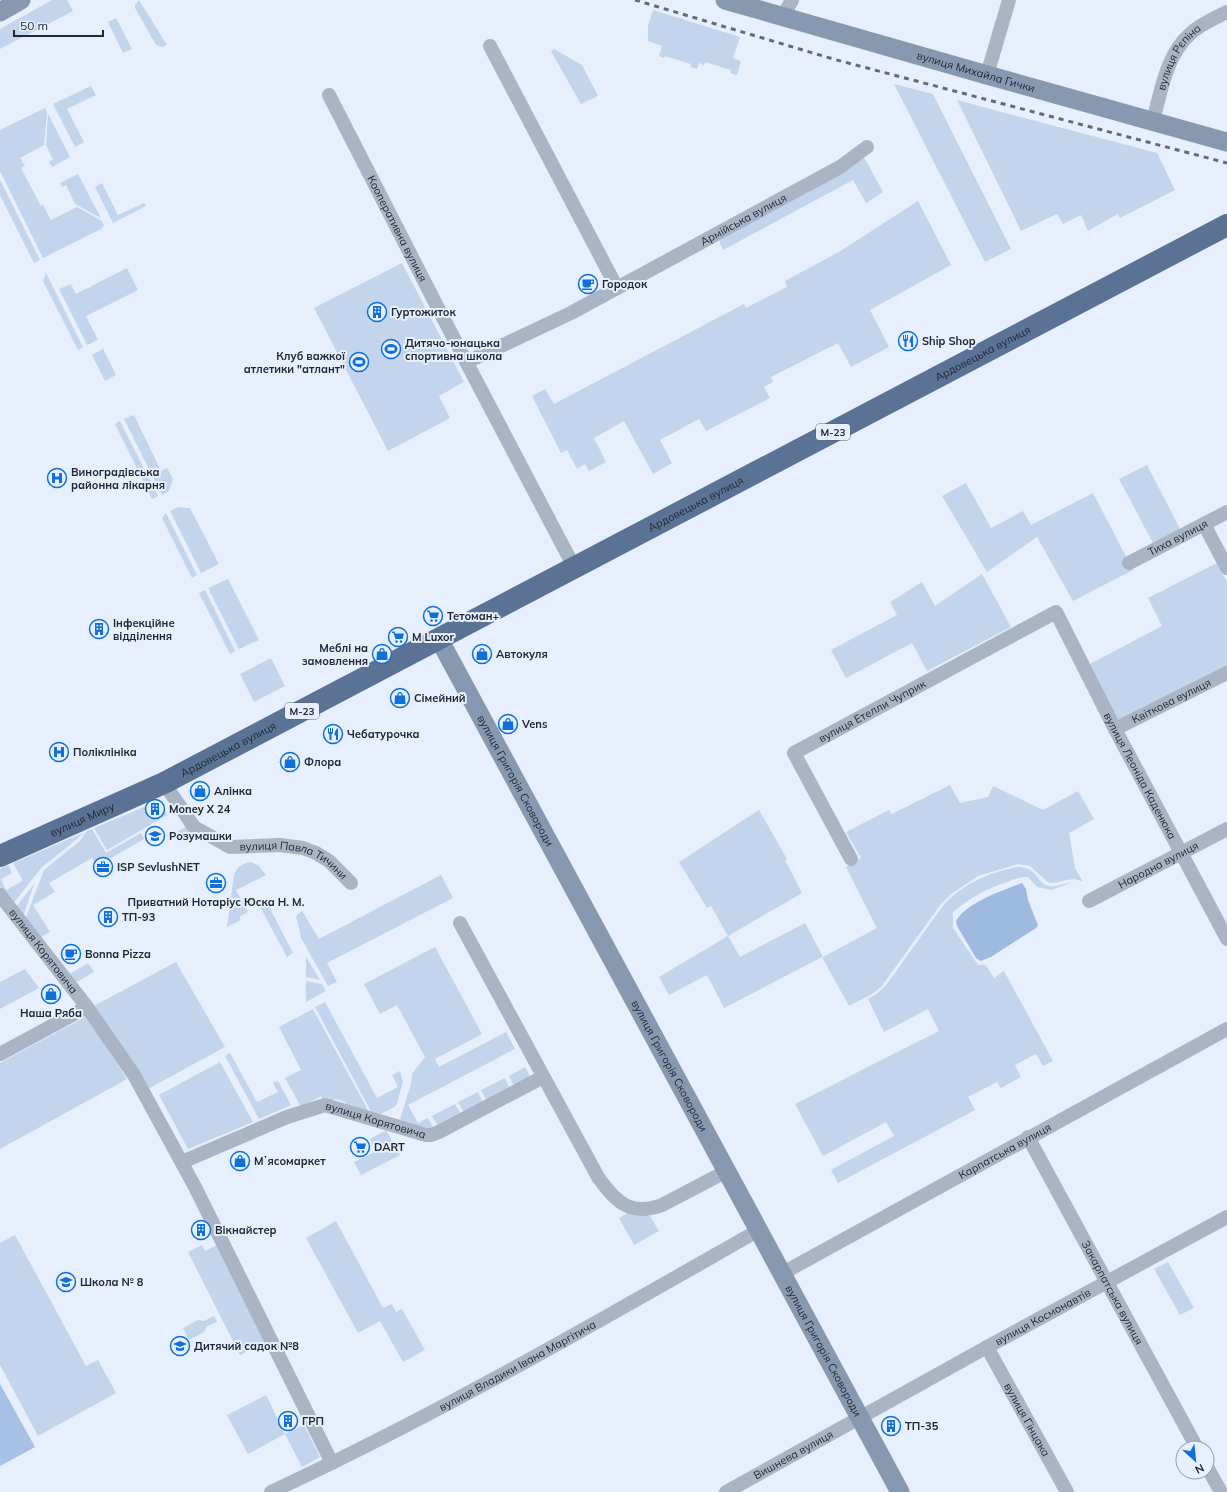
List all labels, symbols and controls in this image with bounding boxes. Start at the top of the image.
scale bar [14,12,103,38]
text: 50 m [20,18,48,33]
street label: вулиця Рєпіна [1154,21,1203,92]
street label: вулиця Михайла Гички [915,48,1037,95]
street label: Кооперативна вулиця [364,173,430,284]
street label: Армійська вулиця [698,190,789,249]
cafe icon: Городок [577,273,599,295]
place label: Городок [602,277,648,291]
building icon: Гуртожиток [366,301,388,323]
place label: Гуртожиток [391,305,456,319]
street label: Ардовецька вулиця [932,322,1033,384]
restaurant icon: Ship Shop [897,330,919,352]
place label: Ship Shop [922,334,976,348]
place label: Дитячо-юнацька спортивна школа [405,336,502,363]
sports icon: Дитячо-юнацька спортивна школа [380,338,402,360]
place label: Клуб важкої атлетики "атлант" [244,349,346,376]
sports icon: Клуб важкої атлетики "атлант" [348,351,370,373]
road number: М-23 [816,424,850,440]
place label: Виноградівська районна лікарня [71,465,165,492]
hospital icon: Виноградівська районна лікарня [46,467,68,489]
street label: Ардовецька вулиця [645,473,746,535]
street label: Тиха вулиця [1146,516,1210,559]
supermarket icon: Тетоман+ [422,605,444,627]
place label: Тетоман+ [447,609,499,623]
place label: Інфекційне відділення [113,616,175,643]
building icon: Інфекційне відділення [88,618,110,640]
supermarket icon: M Luxor [387,626,409,648]
place label: M Luxor [412,630,455,644]
place label: Меблі на замовлення [302,641,368,668]
shop icon: Меблі на замовлення [371,643,393,665]
shop icon: Автокуля [471,643,493,665]
place label: Автокуля [496,647,548,661]
street label: Квіткова вулиця [1129,675,1213,726]
street label: вулиця Етелли Чуприк [816,676,928,746]
shop icon: Сімейний [389,687,411,709]
place label: Сімейний [414,691,466,705]
road number: М-23 [285,703,319,719]
street label: вулиця Леоніда Каденюка [1101,710,1179,842]
street label: вулиця Григорія Сковороди [474,712,557,849]
shop icon: Vens [497,713,519,735]
place label: Vens [521,717,548,731]
street label: Ардовецька вулиця [178,718,278,780]
restaurant icon: Чебатурочка [322,723,344,745]
place label: Чебатурочка [347,727,420,741]
hospital icon: Поліклініка [48,741,70,763]
place label: Поліклініка [73,745,137,759]
shop icon: Флора [279,751,301,773]
place label: Флора [304,755,341,769]
shop icon: Алінка [189,780,211,802]
place label: Алінка [214,784,252,798]
building icon: Money X 24 [144,798,166,820]
street label: вулиця Миру [48,799,117,840]
place label: Money X 24 [169,802,231,816]
school or university icon: Розумашки [144,825,166,847]
place label: Розумашки [169,829,232,843]
street label: вулиця Павла Тичини [239,838,350,882]
street label: Народна вулиця [1116,838,1201,892]
office icon: ISP SevlushNET [92,856,114,878]
place label: ISP SevlushNET [117,860,200,874]
office icon: Приватний Нотаріус Юска Н. М. [205,872,227,894]
place label: Приватний Нотаріус Юска Н. М. [128,895,305,909]
street label: вулиця Корятовича [6,906,81,996]
building icon: ТП-93 [97,906,119,928]
place label: ТП-93 [122,910,156,924]
cafe icon: Bonna Pizza [60,943,82,965]
place label: Bonna Pizza [85,947,151,961]
shop icon: Наша Ряба [40,983,62,1005]
street label: вулиця Григорія Сковороди [628,997,711,1134]
place label: Наша Ряба [20,1006,82,1020]
street label: вулиця Корятовича [324,1099,427,1142]
street label: Карпатська вулиця [956,1120,1054,1182]
supermarket icon: DART [349,1136,371,1158]
place label: DART [374,1140,405,1154]
shop icon: Мʼясомаркет [229,1150,251,1172]
place label: Мʼясомаркет [254,1154,326,1168]
building icon: Вікнайстер [190,1219,212,1241]
place label: Вікнайстер [215,1223,277,1237]
street label: Закарпатська вулиця [1079,1238,1146,1347]
school or university icon: Школа № 8 [55,1271,77,1293]
place label: Школа № 8 [80,1275,144,1289]
street label: вулиця Григорія Сковороди [782,1283,865,1419]
street label: вулиця Космонавтів [992,1285,1093,1348]
street label: вулиця Владики Івана Маргітича [437,1317,598,1414]
school or university icon: Дитячий садок №8 [169,1335,191,1357]
place label: Дитячий садок №8 [194,1339,299,1353]
street label: вулиця Гінцака [1001,1380,1053,1459]
building icon: ГРП [277,1410,299,1432]
place label: ГРП [302,1414,324,1428]
building icon: ТП-35 [880,1415,902,1437]
place label: ТП-35 [905,1419,939,1433]
street label: Вишнева вулиця [751,1427,836,1482]
north arrow [1175,1440,1215,1480]
text: N [1193,1461,1206,1477]

